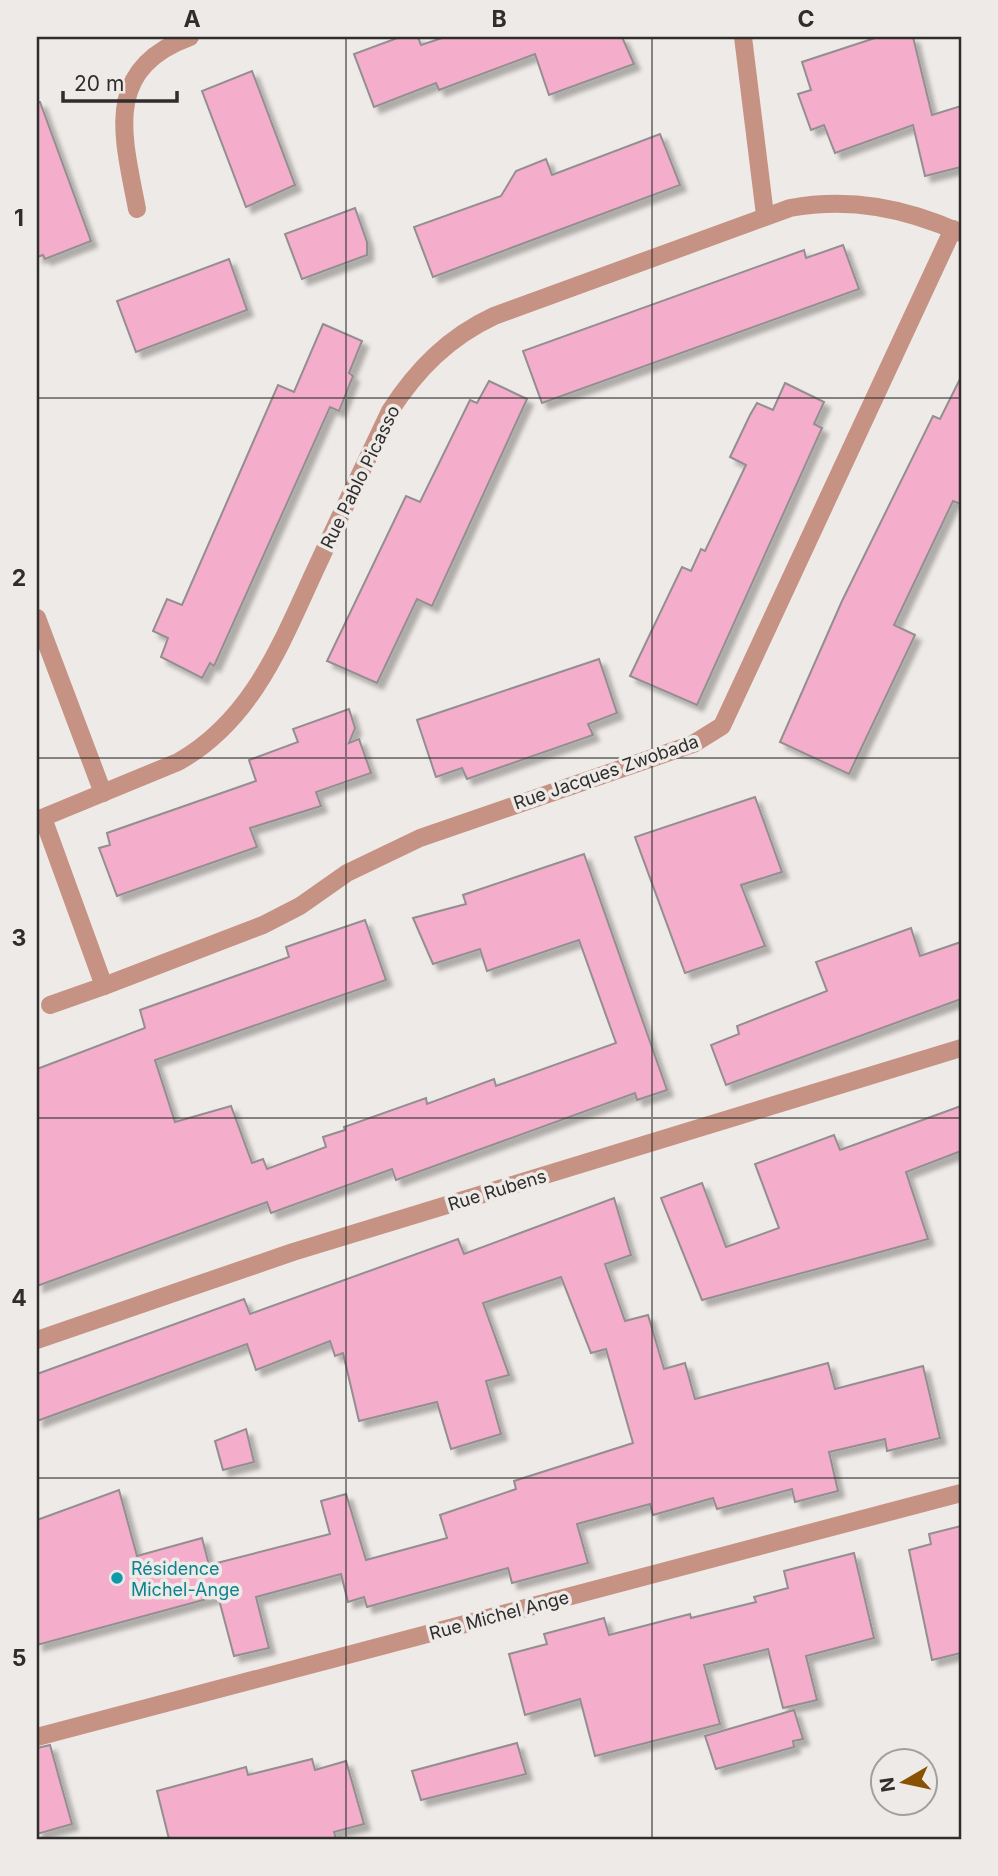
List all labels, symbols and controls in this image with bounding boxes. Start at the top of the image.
text: A [183,5,201,33]
text: B [491,5,507,33]
text: C [797,5,815,33]
scale bar [63,60,177,104]
text: 20 m [74,71,124,96]
text: 1 [14,204,24,232]
street label: Rue Pablo Picasso [316,402,404,552]
text: 2 [12,564,26,592]
street label: Rue Jacques Zwobada [511,730,701,814]
text: 3 [12,924,26,952]
street label: Rue Rubens [445,1165,549,1215]
text: 4 [11,1284,27,1312]
place label: Résidence Michel-Ange [131,1558,240,1600]
marker: Résidence Michel-Ange [109,1570,125,1586]
street label: Rue Michel Ange [427,1586,571,1644]
text: 5 [12,1644,26,1672]
north arrow [869,1746,939,1816]
text: N [875,1776,900,1794]

